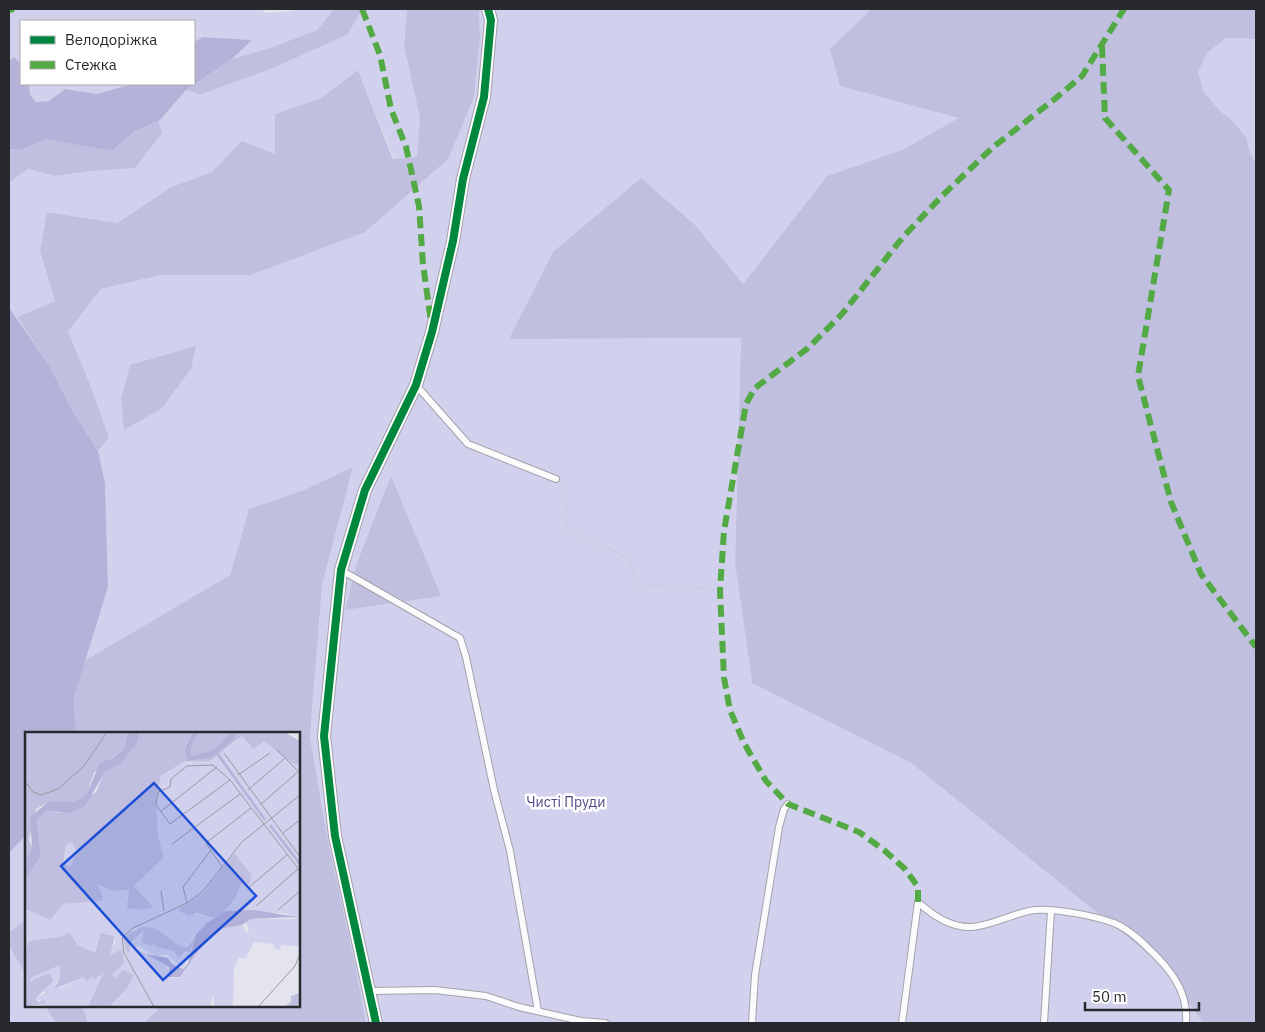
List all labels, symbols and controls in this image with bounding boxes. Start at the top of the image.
legend [20,20,195,85]
text: Велодоріжка [65,30,157,49]
text: Стежка [65,55,117,74]
inset map [25,732,300,1007]
park label: Чисті Пруди [527,793,605,811]
scale bar [1085,980,1199,1012]
text: 50 m [1092,987,1127,1006]

